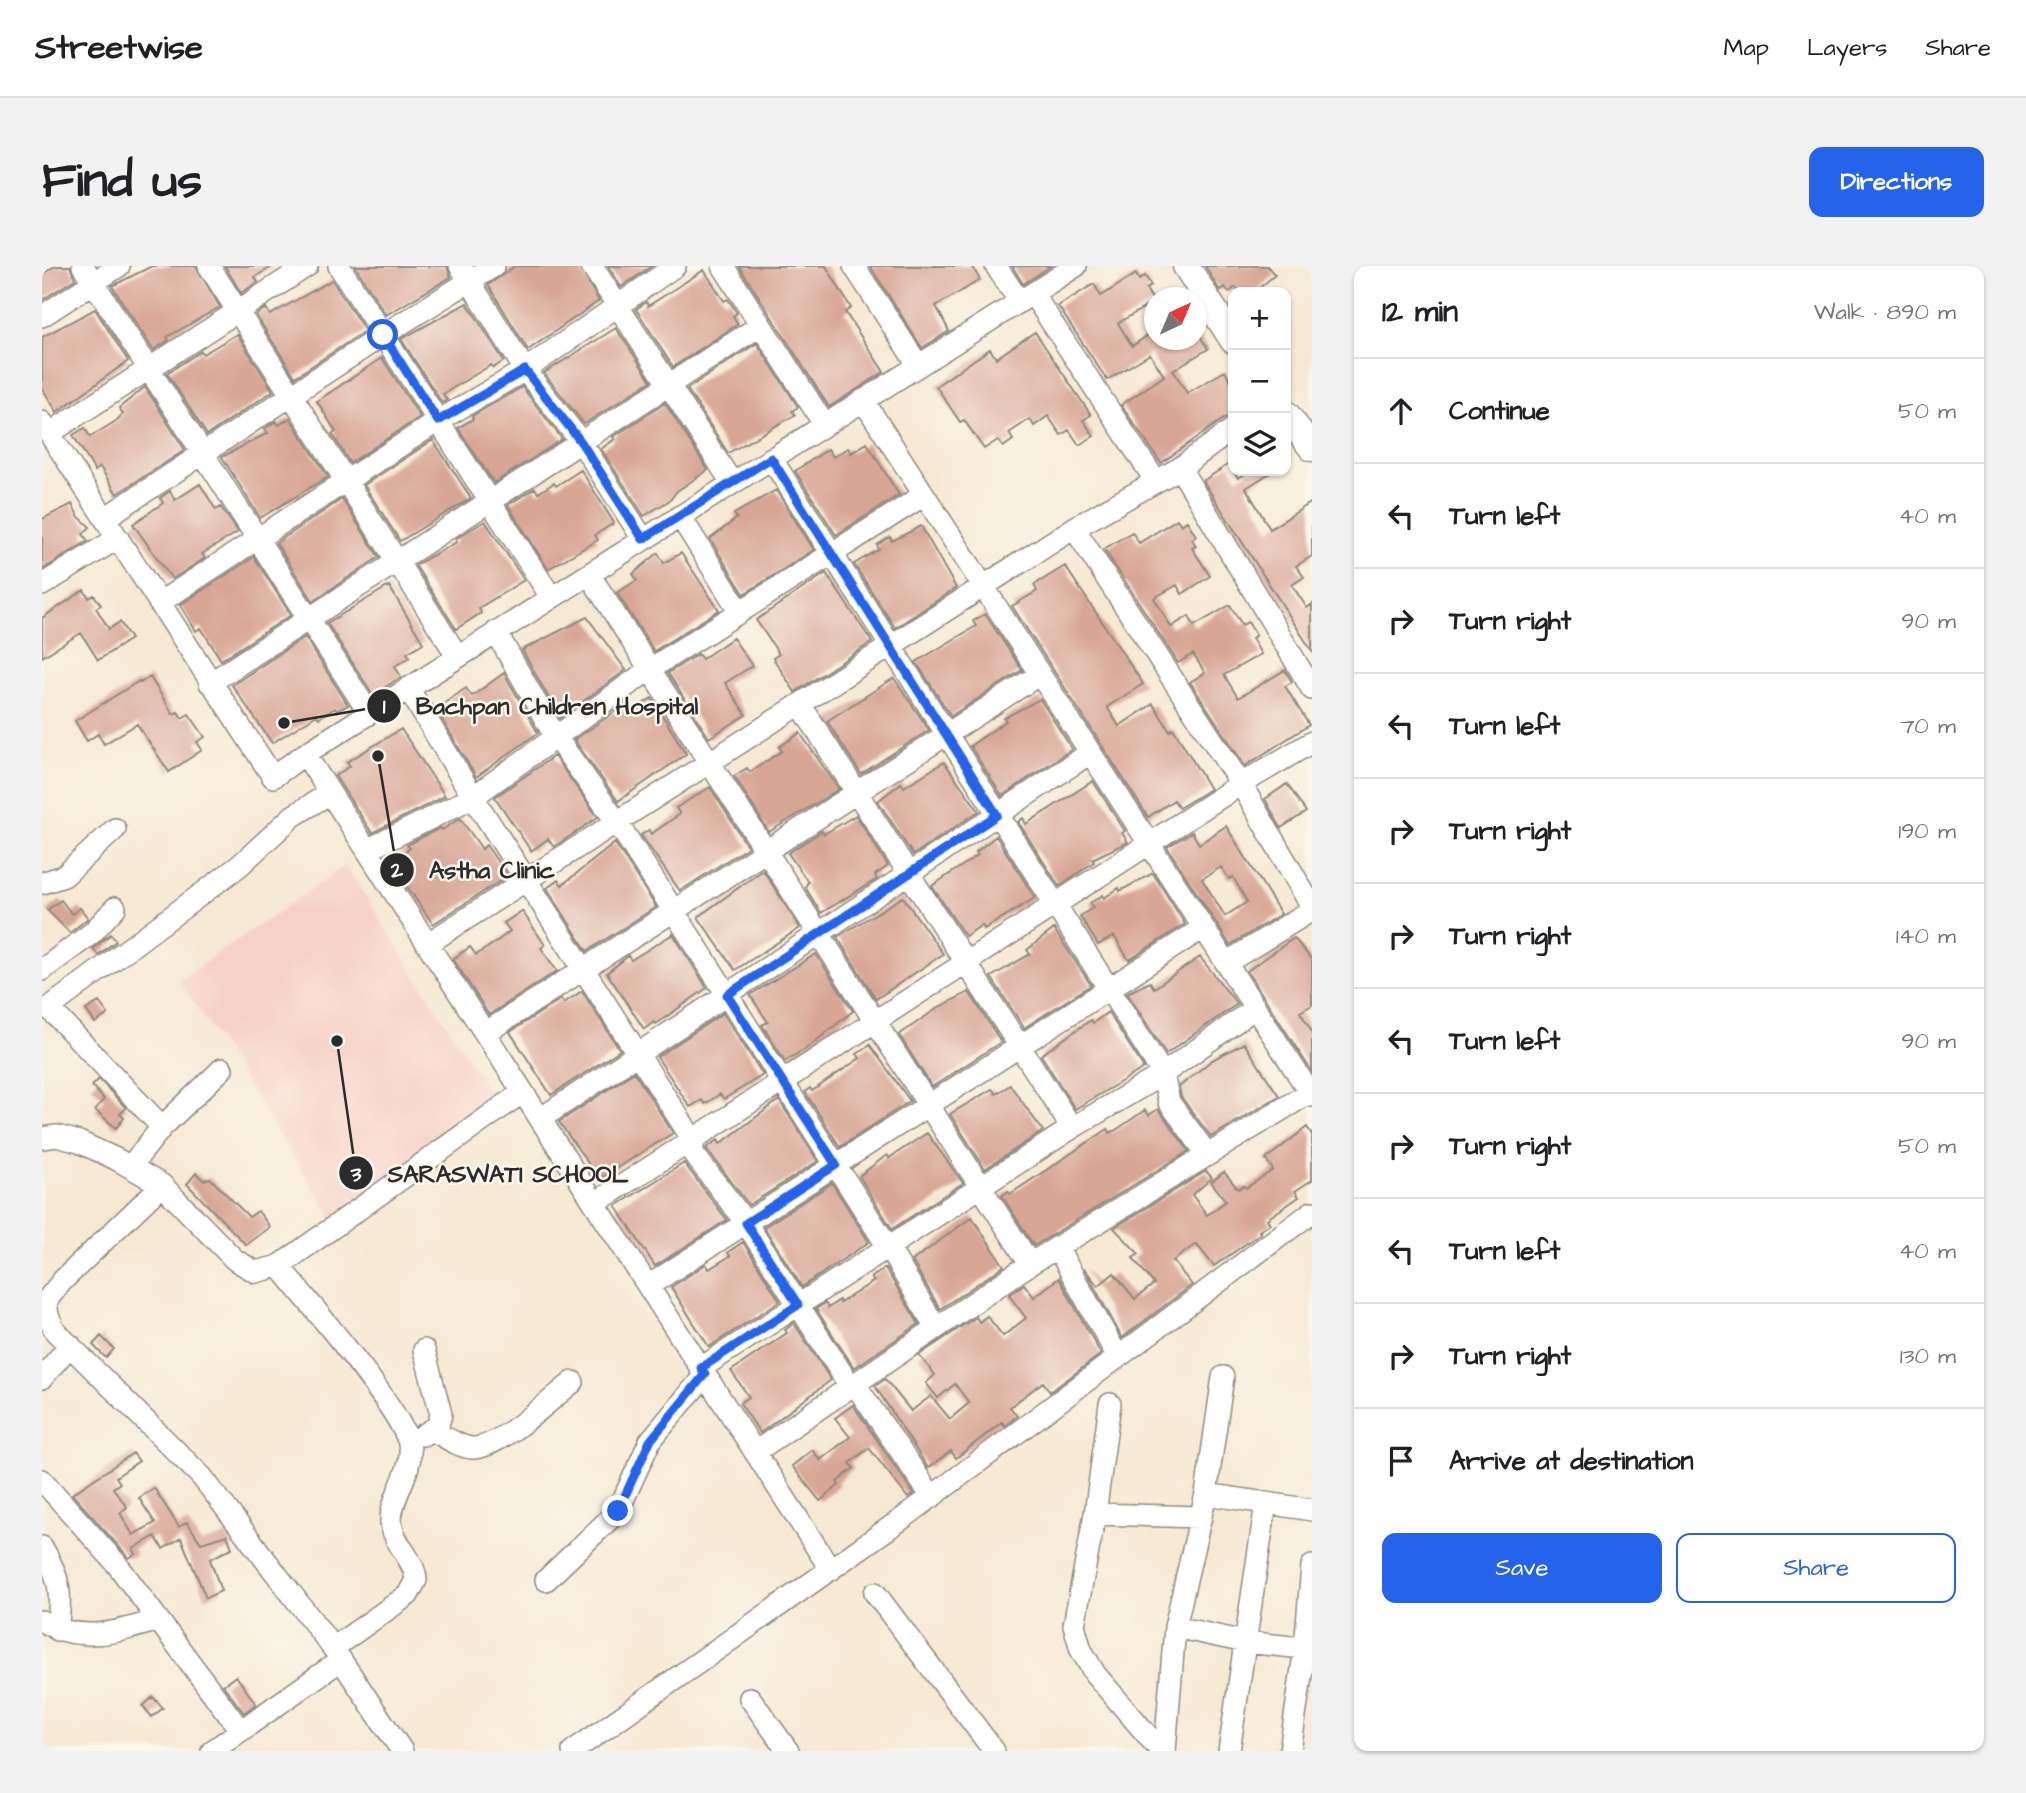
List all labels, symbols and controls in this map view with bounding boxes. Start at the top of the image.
text: Streetwise [35,25,203,71]
text: Map [1724,31,1769,65]
text: Layers [1807,31,1887,65]
text: Share [1925,31,1991,65]
button: Directions [1809,147,1984,217]
text: Find us [42,148,202,216]
north arrow [1144,287,1207,350]
map controls [1228,287,1291,476]
button: + [1228,287,1291,350]
text: 12 min [1382,291,1458,333]
text: Walk · 890 m [1814,296,1956,328]
route start [367,319,398,350]
button: − [1228,350,1291,413]
icon: ahead [1382,392,1420,430]
text: Continue [1449,393,1550,429]
text: 50 m [1898,395,1956,427]
button: layers [1228,413,1291,476]
icon: left [1382,497,1420,535]
text: Turn left [1449,498,1560,534]
text: 40 m [1899,500,1956,532]
icon: right [1382,602,1420,640]
text: Turn right [1449,603,1571,639]
text: 90 m [1901,605,1956,637]
callout: Bachpan Children Hospital [366,684,712,729]
text: Bachpan Children Hospital [416,690,699,724]
text: 1 [383,692,386,721]
icon: left [1382,707,1420,745]
text: Turn left [1449,708,1560,744]
text: 70 m [1900,710,1956,742]
icon: right [1382,812,1420,850]
text: Turn right [1449,813,1571,849]
text: 190 m [1898,815,1956,847]
callout: Astha Clinic [380,848,569,893]
text: Astha Clinic [429,854,555,888]
text: 2 [390,856,404,885]
icon: right [1382,917,1420,955]
text: Turn right [1449,918,1571,954]
text: 140 m [1896,920,1956,952]
icon: left [1382,1022,1420,1060]
text: Turn left [1449,1023,1560,1059]
text: 90 m [1901,1025,1956,1057]
icon: right [1382,1127,1420,1165]
text: Turn right [1449,1128,1571,1164]
text: 50 m [1898,1130,1956,1162]
callout: SARASWATI SCHOOL [339,1151,642,1196]
text: SARASWATI SCHOOL [387,1158,629,1192]
text: 3 [350,1160,362,1189]
icon: left [1382,1232,1420,1270]
text: Turn left [1449,1233,1560,1269]
text: 40 m [1899,1235,1956,1267]
icon: right [1382,1337,1420,1375]
text: Turn right [1449,1338,1571,1374]
text: 130 m [1900,1340,1956,1372]
icon: arrive [1382,1442,1420,1480]
text: Arrive at destination [1449,1443,1694,1479]
route end [602,1495,633,1526]
button: Save [1382,1533,1662,1603]
button: Share [1676,1533,1956,1603]

